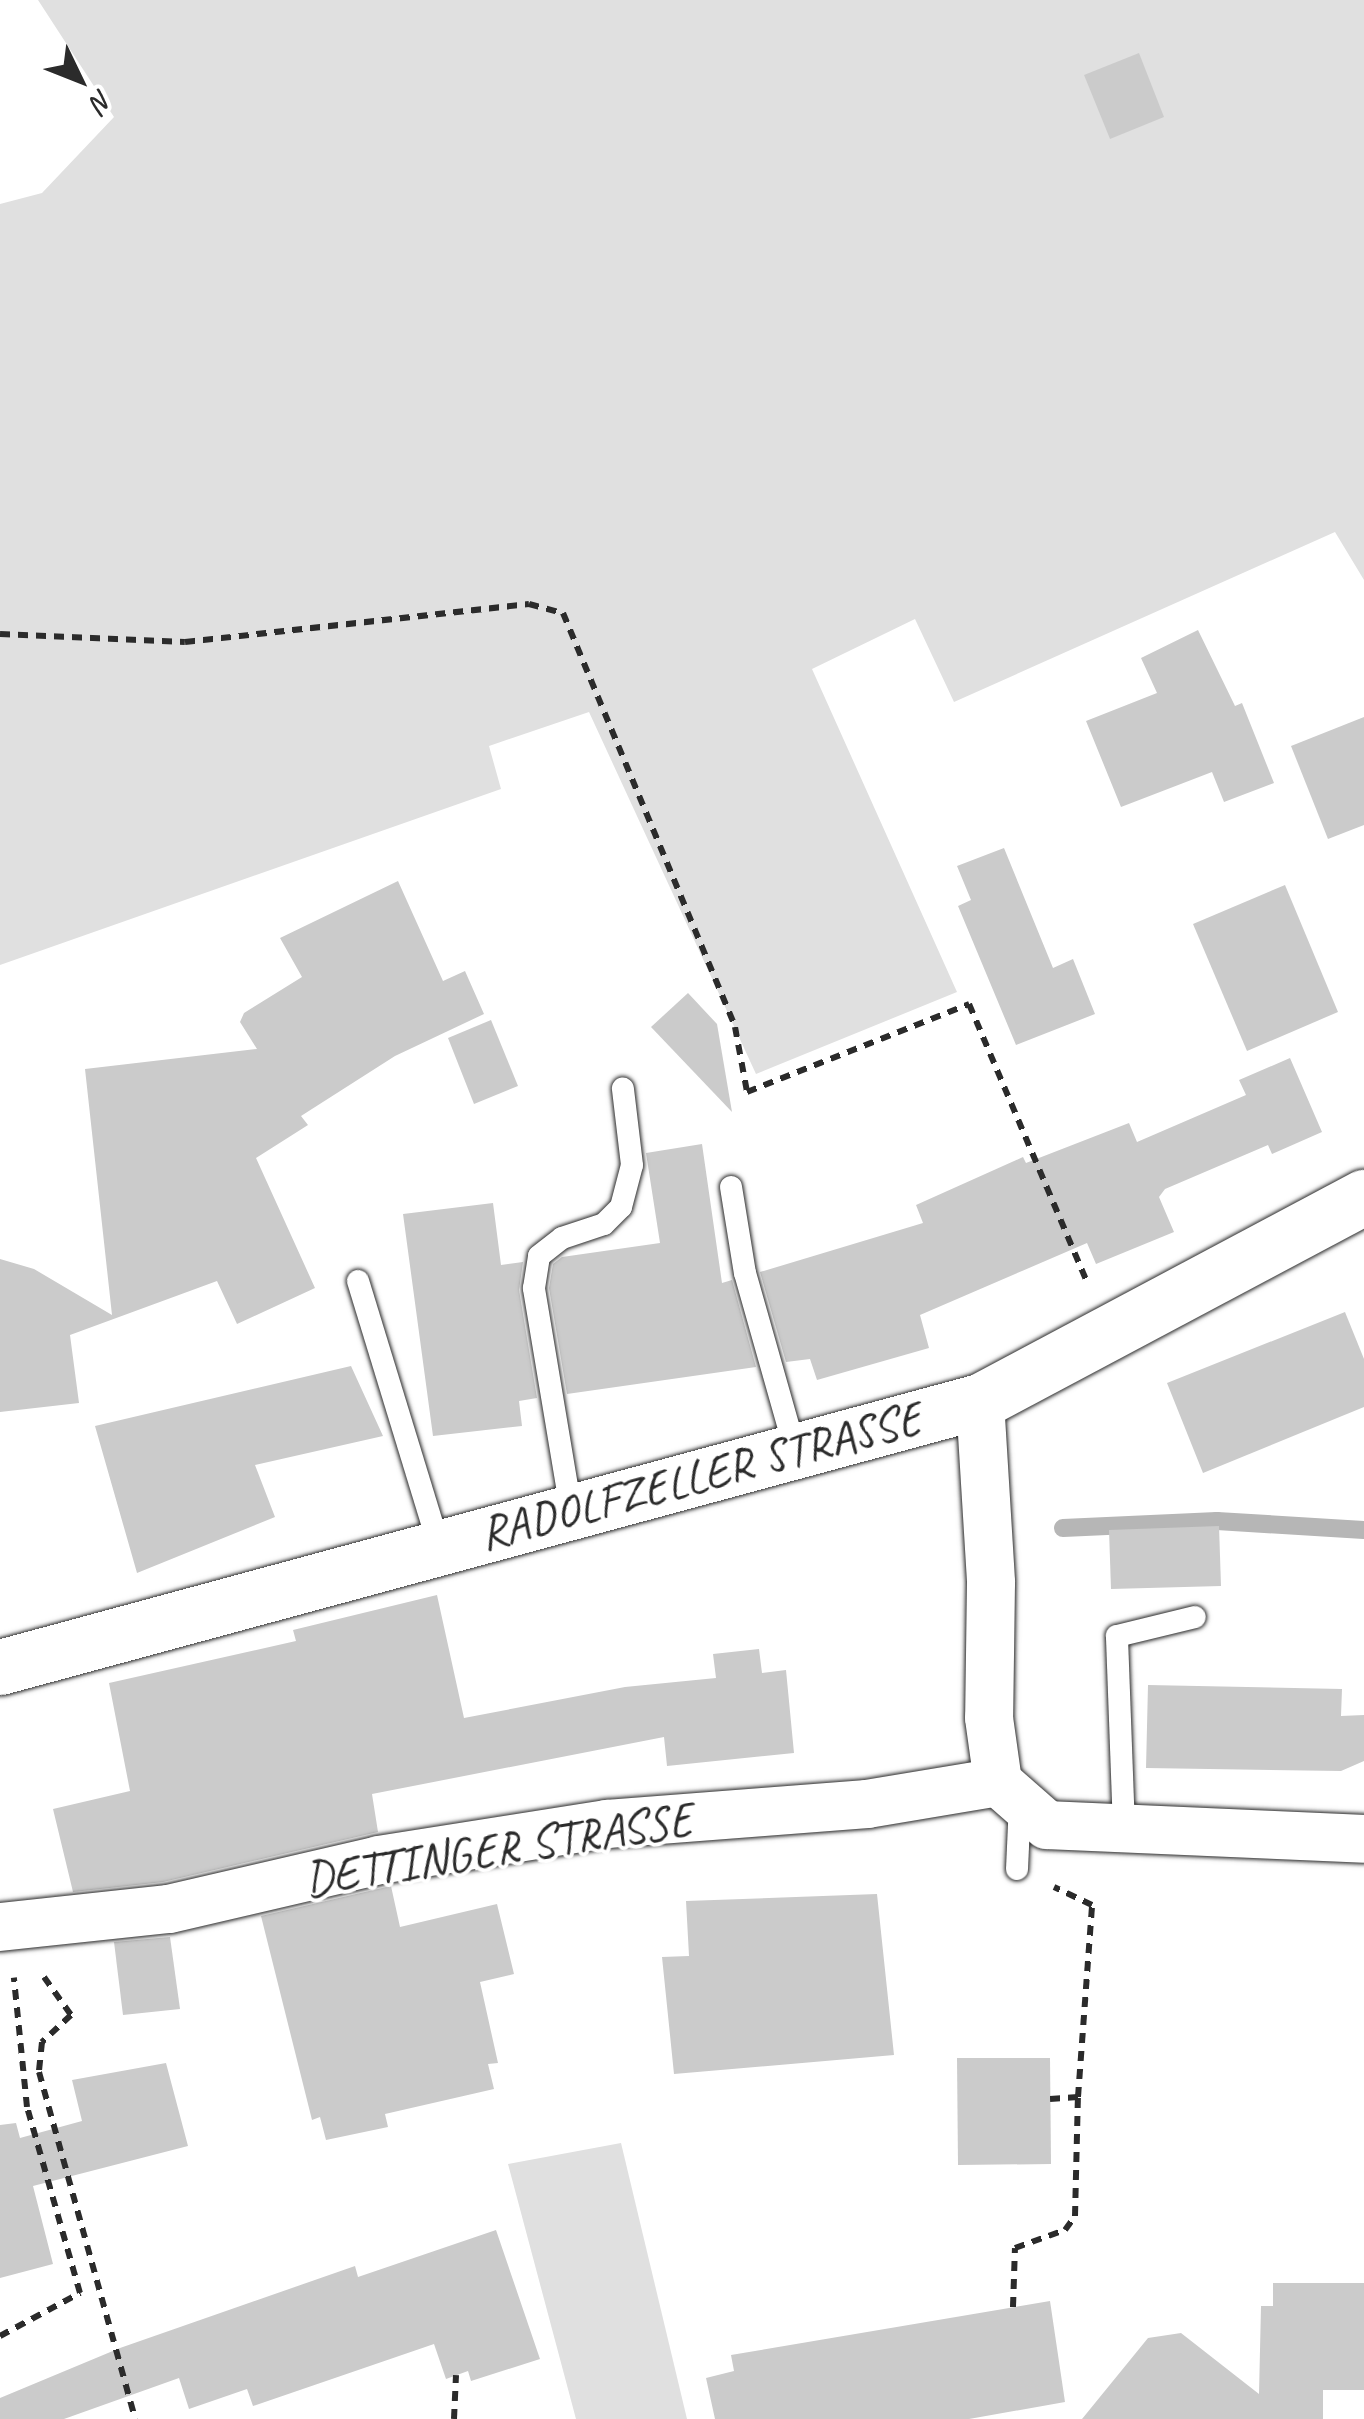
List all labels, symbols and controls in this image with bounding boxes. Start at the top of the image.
north arrow [30,30,130,130]
text: N [84,83,121,119]
street label: RADOLFZELLER STRASSE [473,1389,927,1563]
street label: DETTINGER STRASSE [300,1790,696,1908]

